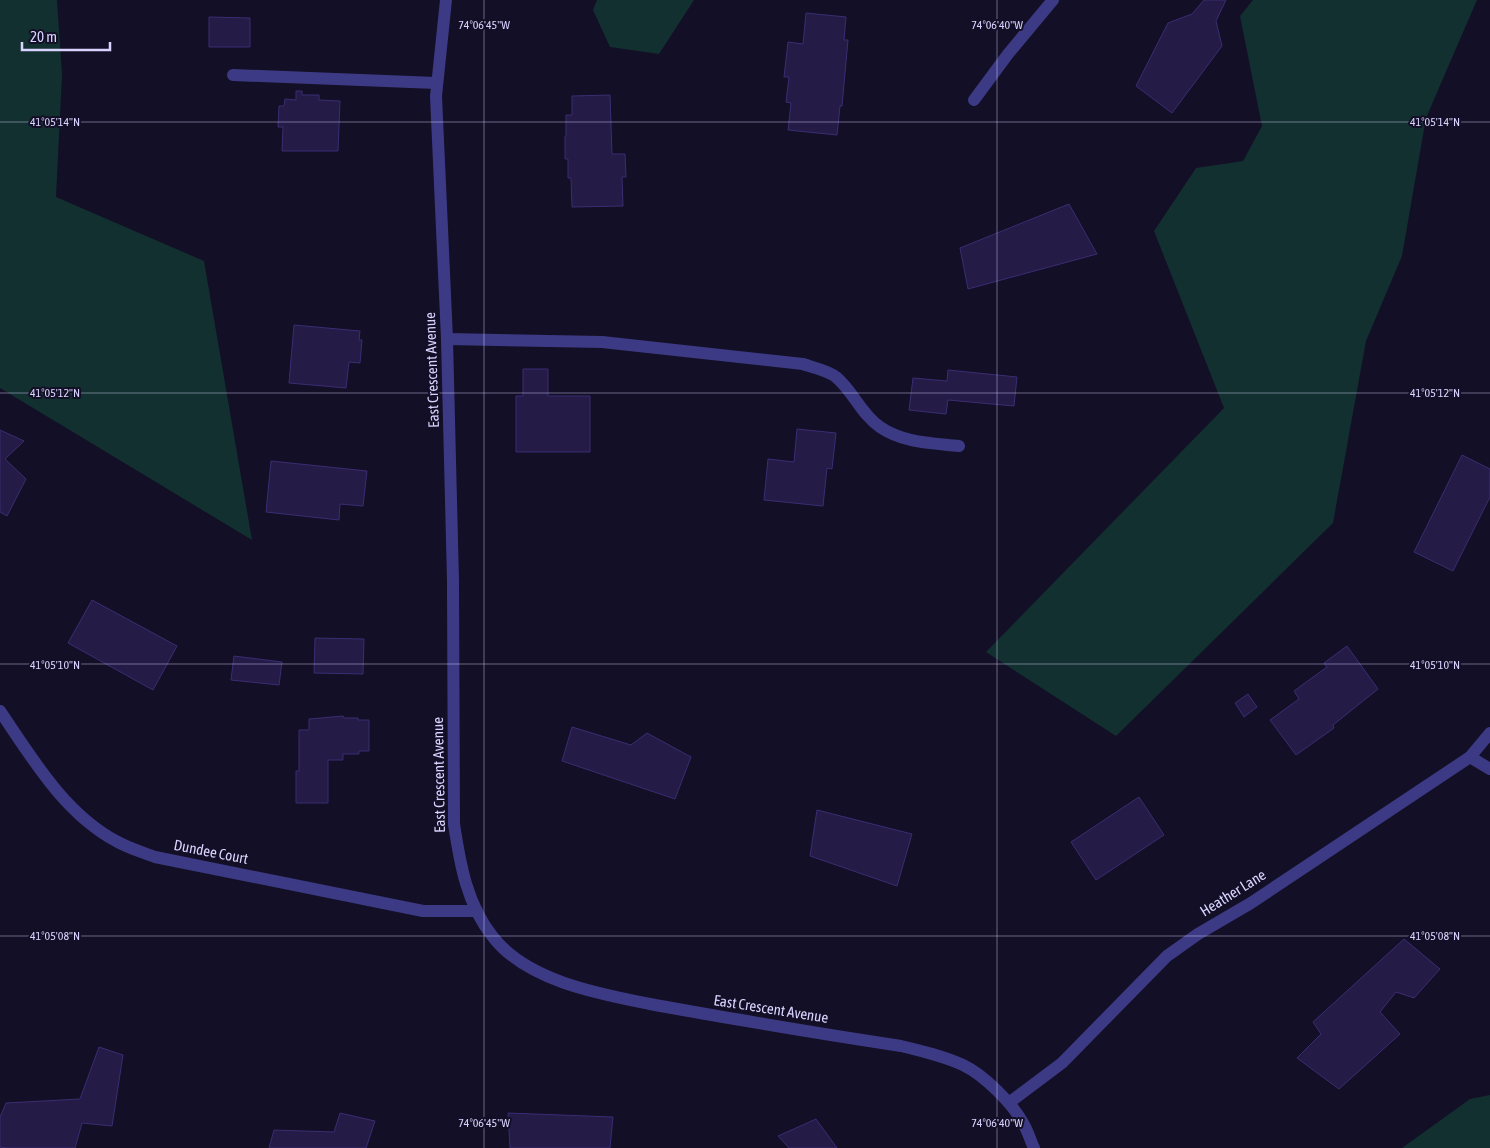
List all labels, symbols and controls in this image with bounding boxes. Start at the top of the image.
text: 74°06'45"W [458,18,510,32]
text: 74°06'40"W [971,18,1023,32]
scale bar [22,20,110,52]
text: 20 m [30,28,57,45]
text: 41°05'14"N [30,115,80,129]
text: 41°05'14"N [1410,115,1460,129]
street label: East Crescent Avenue [421,312,442,428]
text: 41°05'12"N [30,386,80,400]
text: 41°05'12"N [1410,386,1460,400]
text: 41°05'10"N [30,658,80,672]
text: 41°05'10"N [1410,658,1460,672]
street label: East Crescent Avenue [429,717,448,833]
street label: Dundee Court [173,836,250,867]
street label: Heather Lane [1197,866,1269,919]
text: 41°05'08"N [30,929,80,943]
text: 41°05'08"N [1410,929,1460,943]
street label: East Crescent Avenue [713,991,830,1026]
text: 74°06'45"W [458,1116,510,1130]
text: 74°06'40"W [971,1116,1023,1130]

